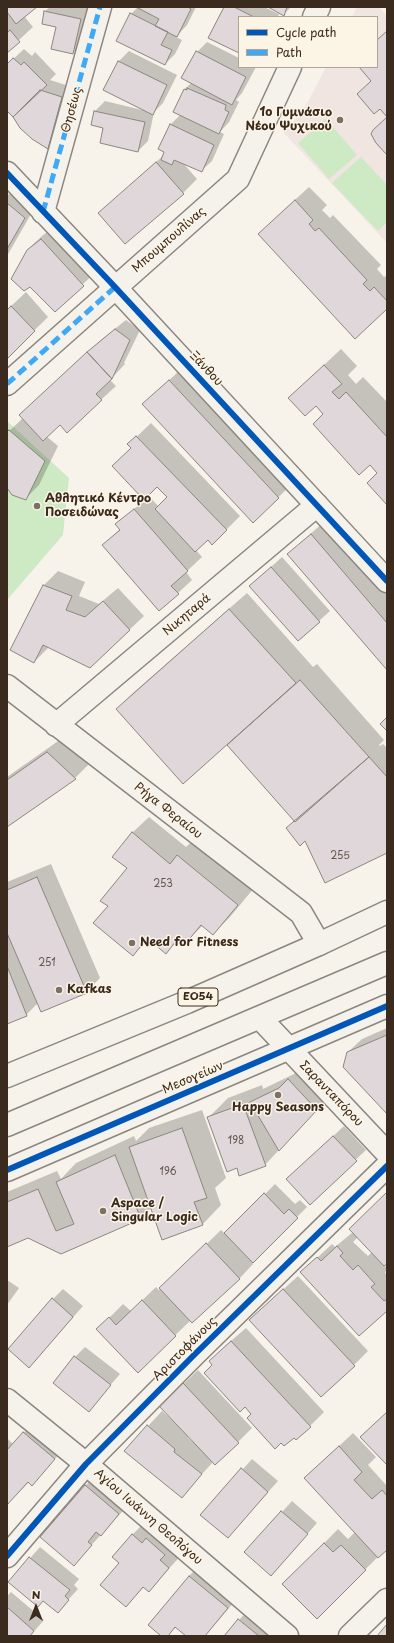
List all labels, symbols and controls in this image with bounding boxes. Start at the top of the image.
legend [238,16,378,68]
text: Cycle path [276,23,337,41]
text: Path [276,43,302,61]
street label: Θησέως [59,85,85,135]
place label: 1ο Γυμνάσιο Νέου Ψυχικού [246,106,332,134]
marker: 1ο Γυμνάσιο Νέου Ψυχικού [335,115,345,125]
street label: Μπουμπουλίνας [129,204,209,276]
street label: Ξάνθου [187,349,225,389]
place label: Αθλητικό Κέντρο Ποσειδώνας [45,492,151,520]
marker: Αθλητικό Κέντρο Ποσειδώνας [32,501,42,511]
street label: Νικηταρά [160,591,214,639]
street label: Ρήγα Φεραίου [131,780,205,842]
house number: 255 [330,850,350,862]
house number: 253 [153,878,173,890]
place label: Need for Fitness [140,936,238,950]
marker: Need for Fitness [127,938,137,948]
house number: 251 [38,957,56,969]
place label: Kafkas [67,983,112,997]
marker: Kafkas [54,985,64,995]
road number: ΕΟ54 [178,988,218,1006]
street label: Σαρανταπόρου [296,1058,366,1130]
street label: Μεσογείων [160,1059,226,1097]
marker: Happy Seasons [273,1090,283,1100]
place label: Happy Seasons [232,1101,324,1115]
house number: 198 [228,1135,244,1147]
house number: 196 [159,1166,177,1178]
place label: Aspace / Singular Logic [111,1197,198,1225]
marker: Aspace / Singular Logic [98,1206,108,1216]
street label: Αριστοφάνους [150,1314,220,1384]
street label: Αγίου Ιωάννη Θεολόγου [91,1466,205,1568]
text: N [32,1586,40,1603]
north arrow [16,1587,56,1627]

